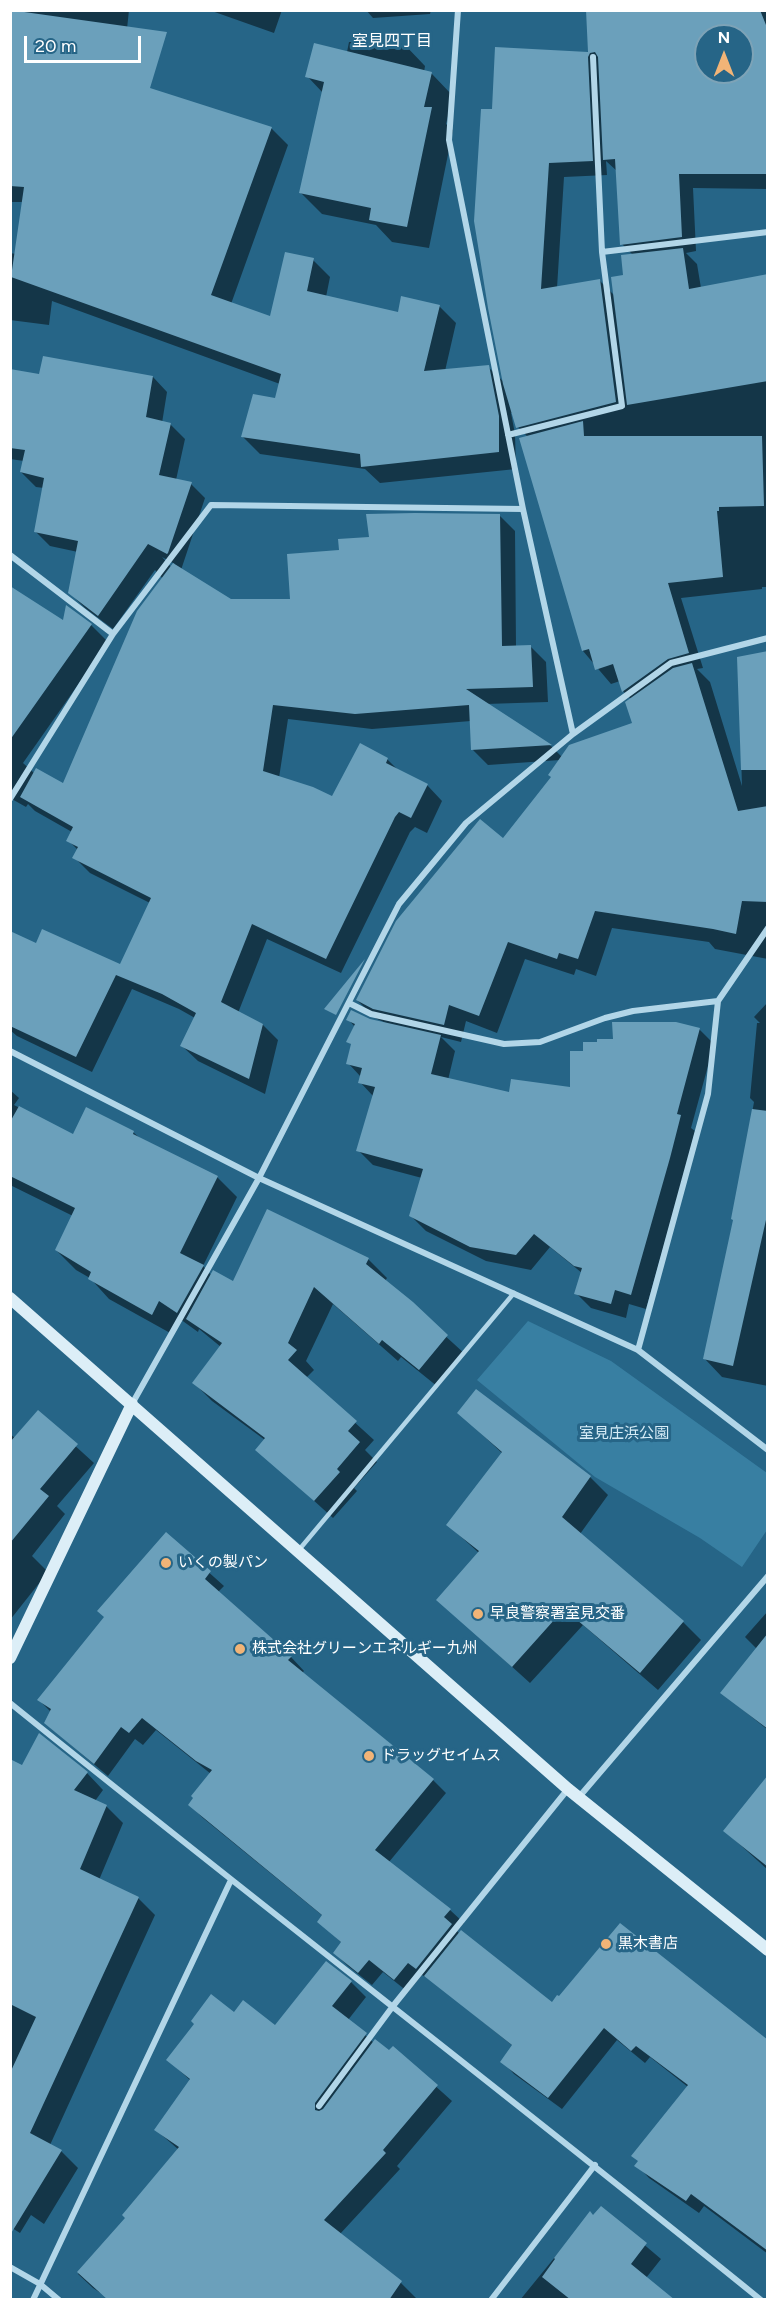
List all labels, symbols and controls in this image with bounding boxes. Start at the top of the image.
scale bar [27,24,144,62]
north arrow [694,24,754,84]
text: N [718,28,730,47]
district label: 室見四丁目 [352,31,432,51]
text: 20 m [35,35,76,57]
park label: 室見庄浜公園 [579,1425,669,1443]
place label: いくの製パン [178,1554,268,1572]
marker: いくの製パン [159,1556,173,1570]
place label: 早良警察署室見交番 [490,1605,625,1623]
marker: 早良警察署室見交番 [471,1607,485,1621]
place label: 株式会社グリーンエネルギー九州 [252,1640,477,1658]
marker: 株式会社グリーンエネルギー九州 [233,1642,247,1656]
place label: ドラッグセイムス [381,1747,501,1765]
marker: ドラッグセイムス [362,1749,376,1763]
place label: 黒木書店 [618,1935,678,1953]
marker: 黒木書店 [599,1937,613,1951]

